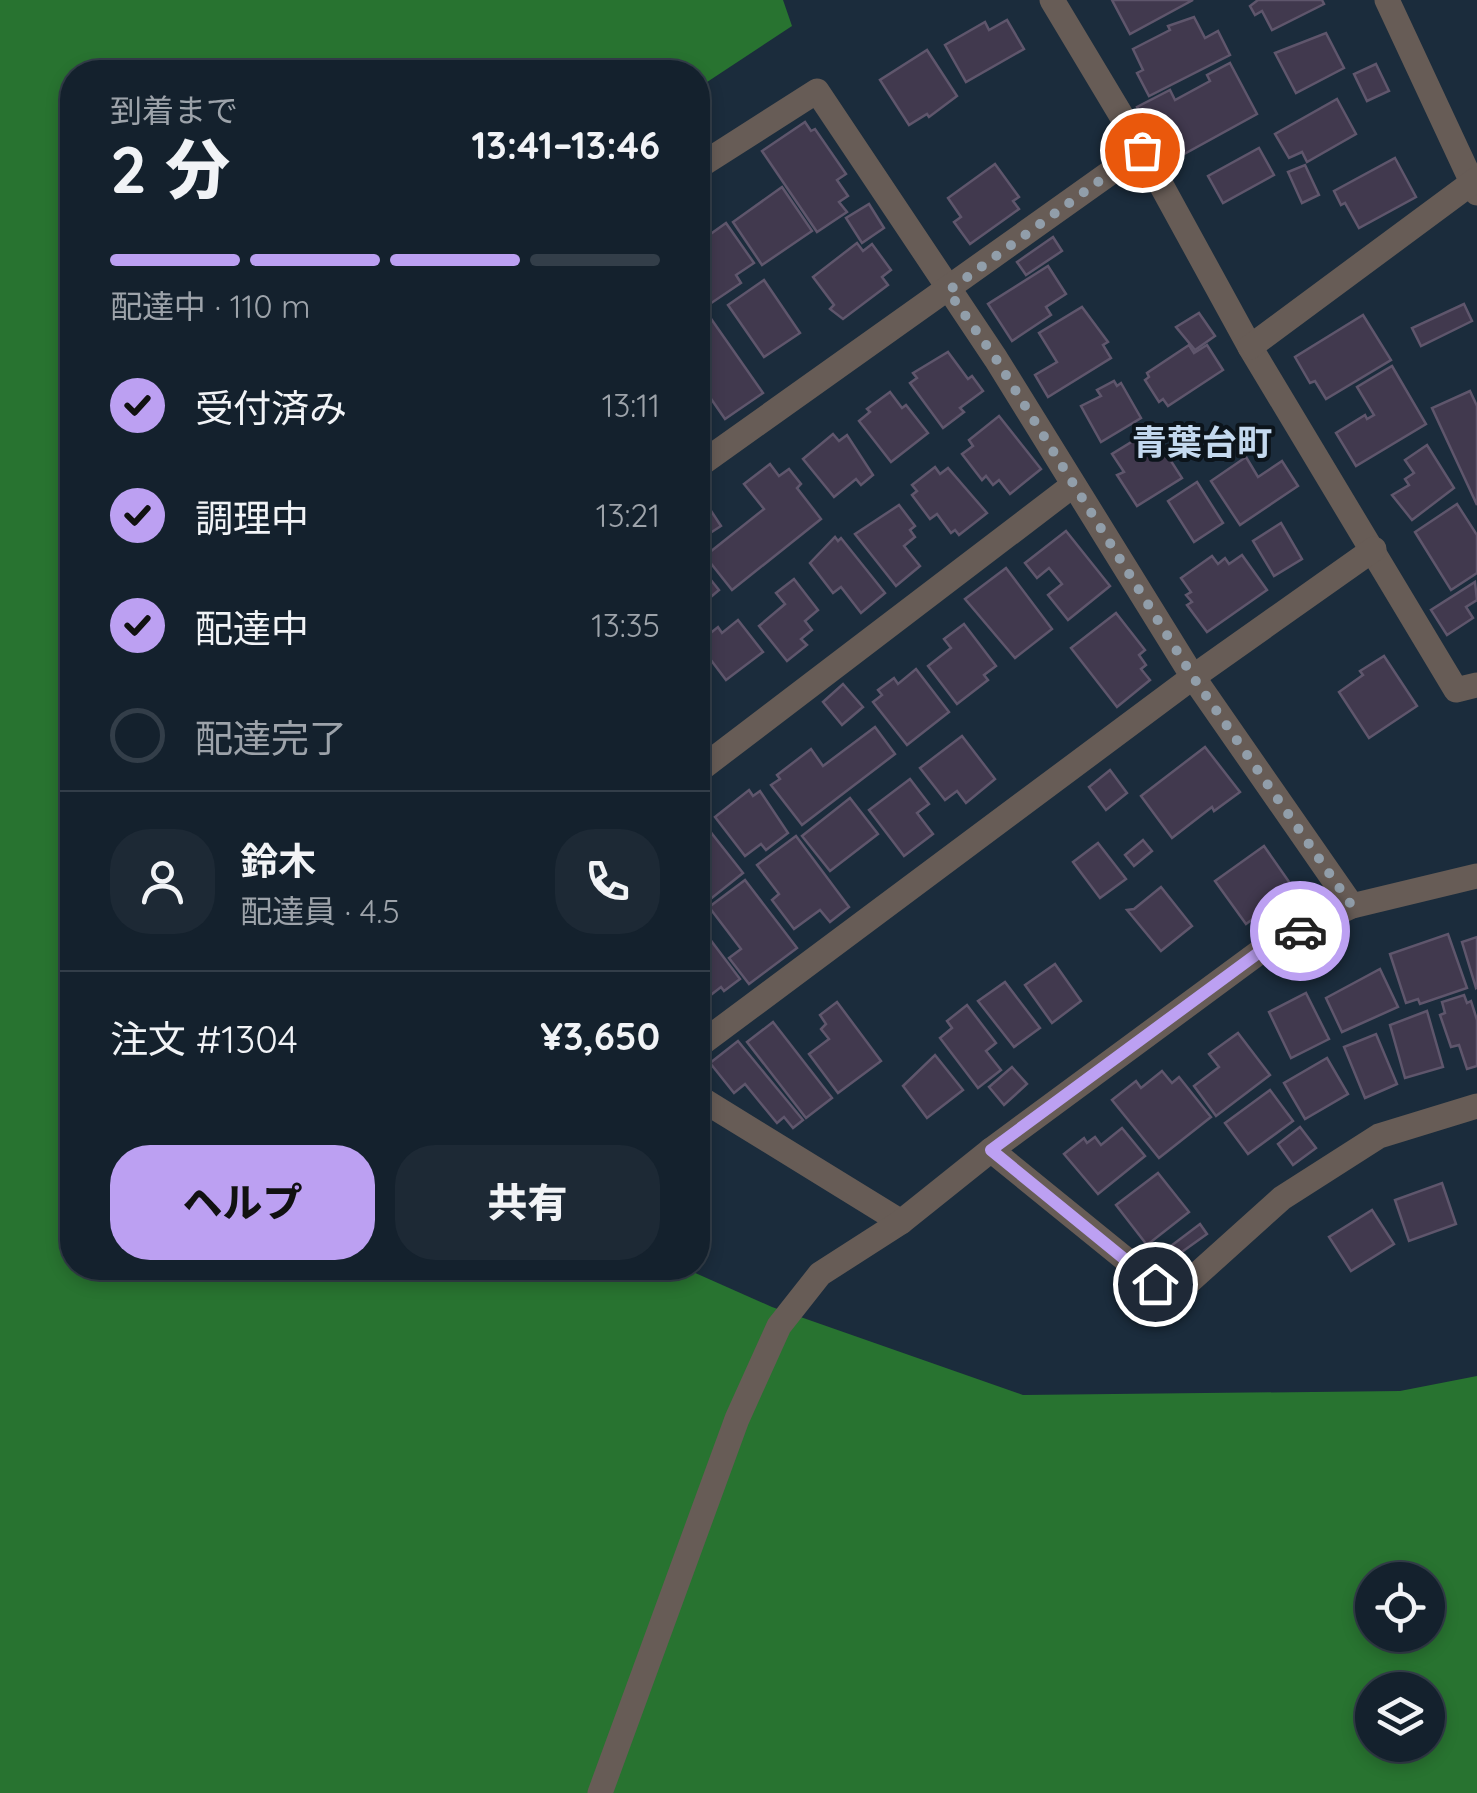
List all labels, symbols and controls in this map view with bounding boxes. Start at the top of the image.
text: 到着まで [110,90,238,130]
pin [1100,108,1185,193]
text: 13:41–13:46 [471,121,660,169]
icon: bag [1115,123,1170,178]
text: 2 分 [110,128,230,209]
text: 配達中 · 110 m [110,286,310,326]
icon: check [110,378,165,433]
text: 受付済み [195,384,347,432]
text: 13:11 [602,385,660,425]
district label: 青葉台町 [1132,420,1272,464]
icon: check [110,488,165,543]
text: 調理中 [195,494,309,542]
text: 13:21 [596,495,660,535]
icon: check [110,598,165,653]
text: 配達中 [195,604,309,652]
text: 13:35 [591,605,660,645]
text: 配達完了 [195,714,347,762]
button: person [110,829,215,934]
button: phone [555,829,660,934]
text: 鈴木 [240,837,316,885]
courier [1250,881,1350,981]
text: 配達員 · 4.5 [240,891,400,931]
icon: car [1273,904,1328,959]
text: ¥3,650 [540,1012,660,1060]
text: 注文 #1304 [110,1015,298,1063]
button: ヘルプ [110,1145,375,1260]
button: 共有 [395,1145,660,1260]
pin [1113,1242,1198,1327]
icon: home [1128,1257,1183,1312]
map controls [1355,1562,1445,1762]
button: locate [1355,1562,1445,1652]
button: layers [1355,1672,1445,1762]

